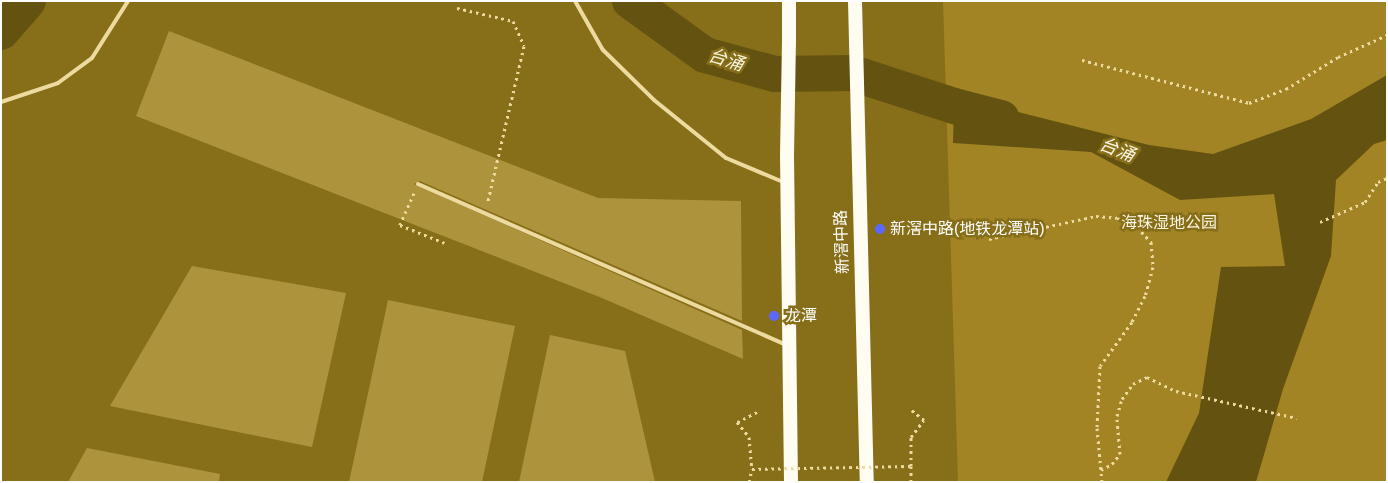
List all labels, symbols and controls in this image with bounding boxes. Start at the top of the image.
water label: 台涌 [706,44,746,76]
water label: 台涌 [1096,133,1138,167]
street label: 新滘中路 [831,210,853,274]
park label: 海珠湿地公园 [1121,213,1217,233]
place label: 新滘中路(地铁龙潭站) [890,219,1045,239]
marker: 新滘中路(地铁龙潭站) [874,223,886,235]
place label: 龙潭 [785,306,817,326]
marker: 龙潭 [767,309,781,323]

